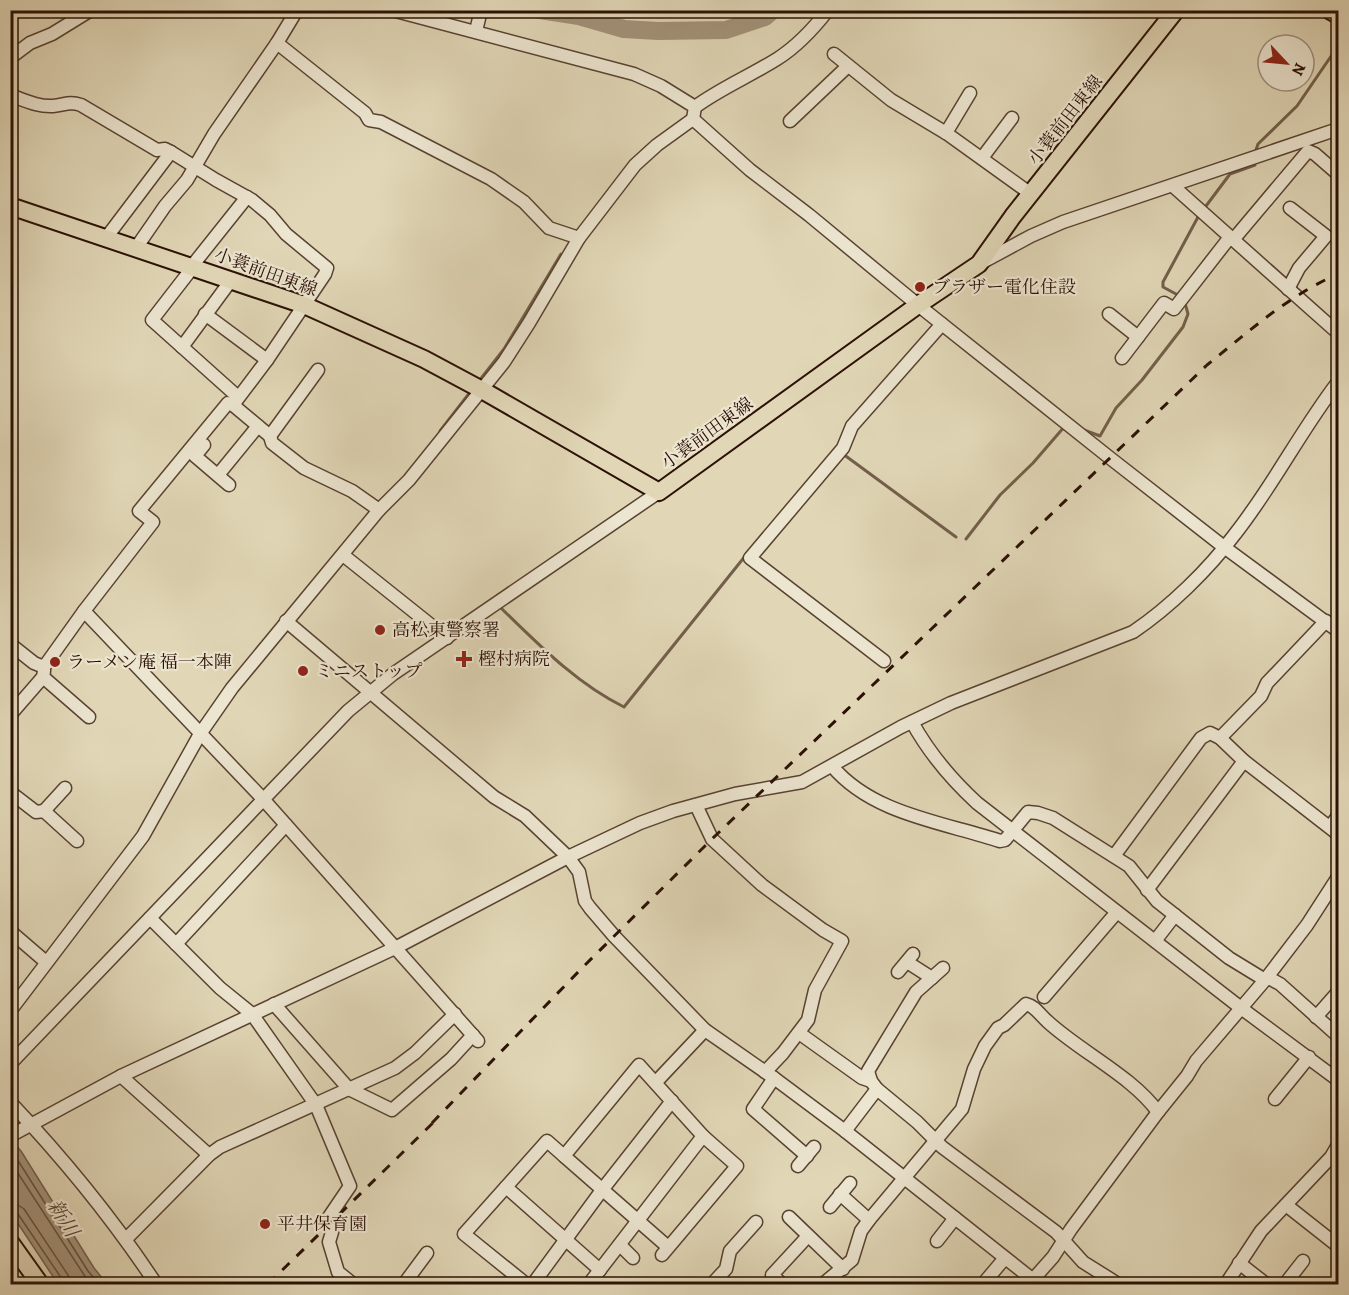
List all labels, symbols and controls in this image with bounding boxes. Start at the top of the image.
north arrow [1256,33,1316,93]
text: N [1286,59,1311,80]
street label: 小蓑前田東線 [1022,70,1108,170]
street label: 小蓑前田東線 [211,242,321,302]
place label: ブラザー電化住設 [932,275,1076,299]
marker: ブラザー電化住設 [913,280,927,294]
street label: 小蓑前田東線 [656,392,758,474]
place label: 高松東警察署 [392,618,500,642]
marker: 高松東警察署 [373,623,387,637]
place label: 樫村病院 [478,647,550,671]
place label: ラーメン庵 福一本陣 [67,650,232,674]
marker: 樫村病院 [455,650,473,668]
marker: ラーメン庵 福一本陣 [48,655,62,669]
place label: ミニストップ [315,659,422,683]
marker: ミニストップ [296,664,310,678]
water label: 新川 [41,1194,86,1244]
place label: 平井保育園 [277,1212,367,1236]
marker: 平井保育園 [258,1217,272,1231]

